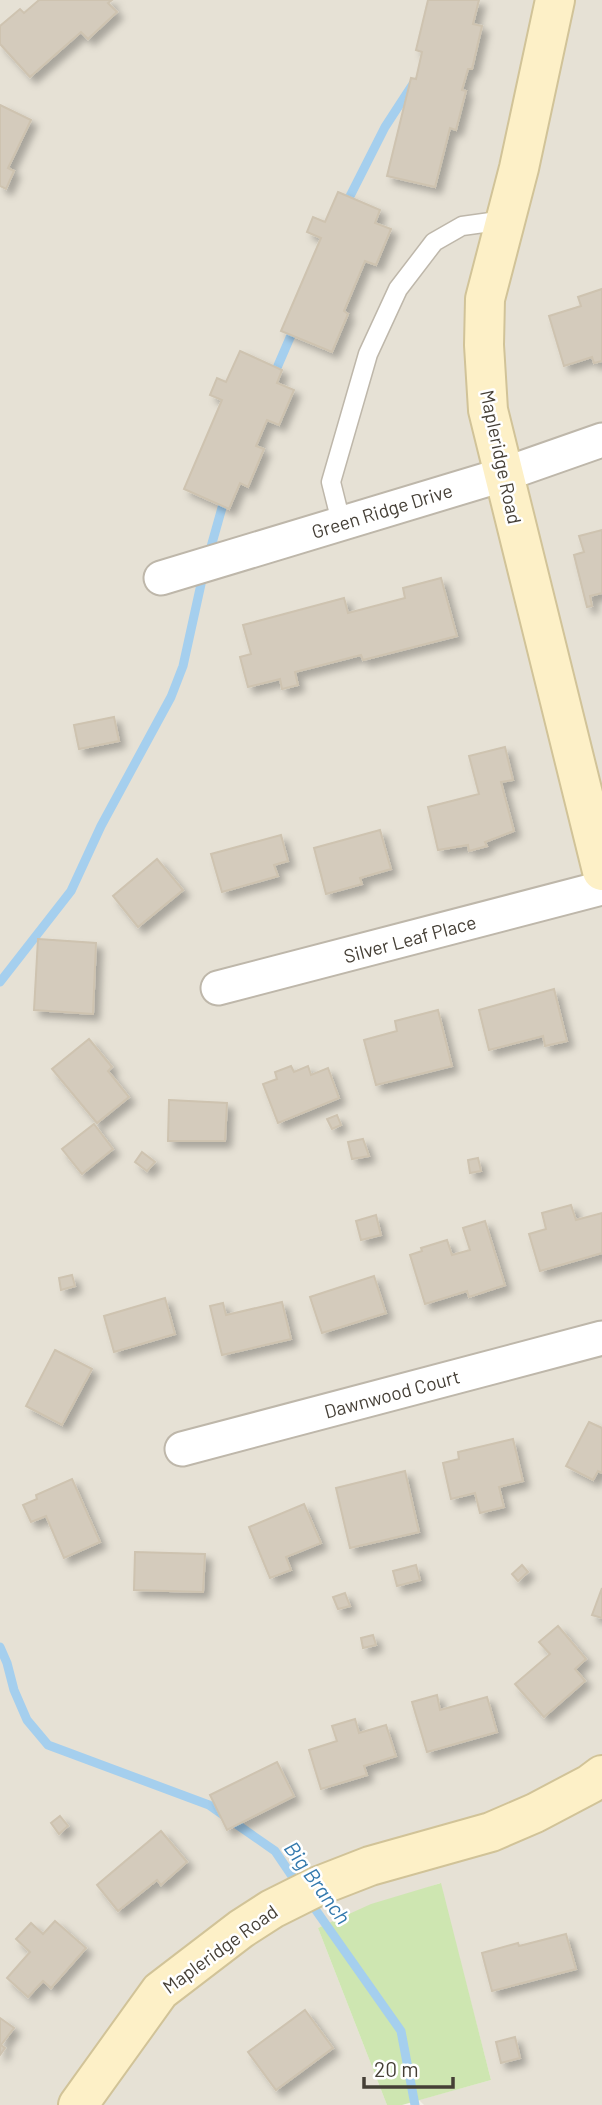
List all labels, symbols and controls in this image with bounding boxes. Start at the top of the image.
street label: Mapleridge Road [476,388,527,526]
street label: Green Ridge Drive [309,478,455,543]
street label: Silver Leaf Place [341,910,479,967]
street label: Dawnwood Court [322,1364,462,1423]
water label: Big Branch [280,1836,357,1928]
street label: Mapleridge Road [158,1899,282,1998]
scale bar [364,2046,453,2090]
text: 20 m [374,2056,419,2081]

